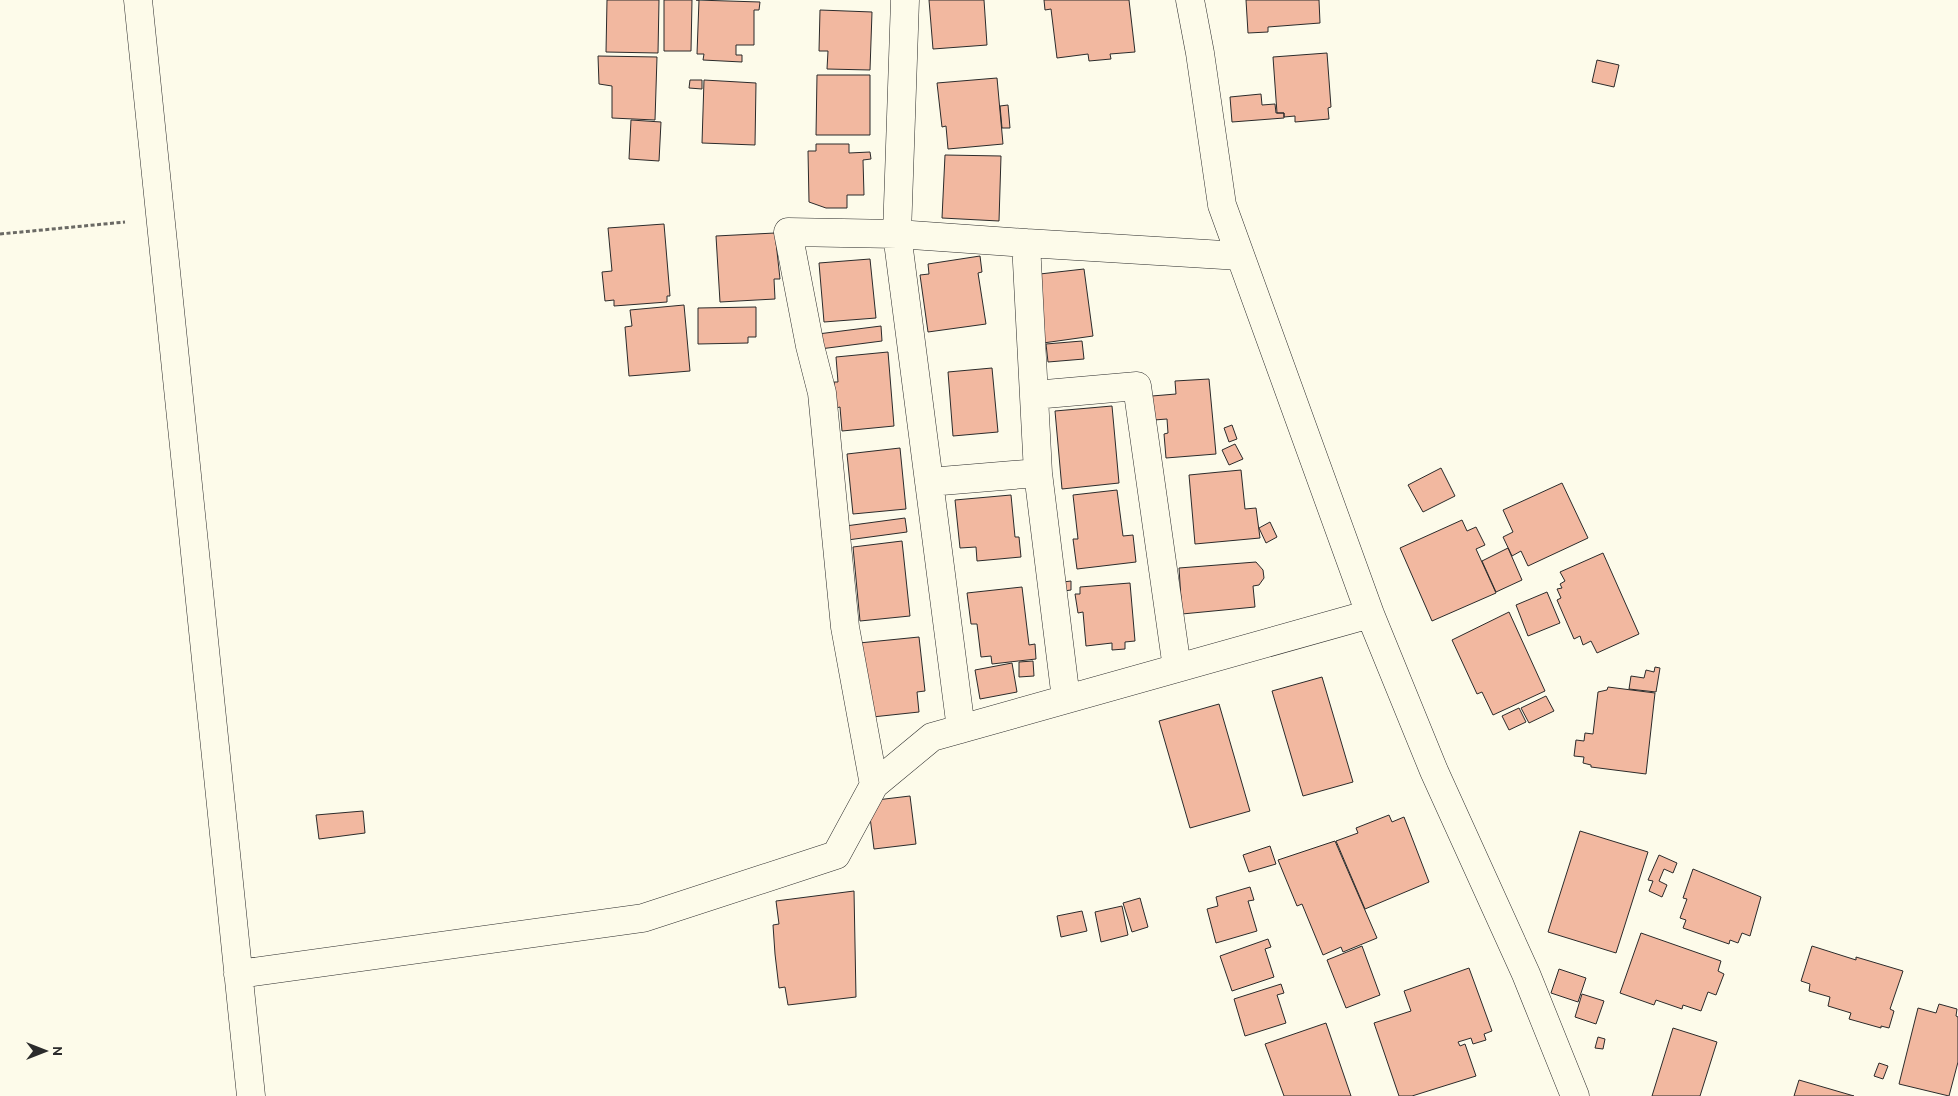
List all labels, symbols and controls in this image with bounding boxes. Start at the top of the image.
north arrow [20,1026,70,1076]
text: N [48,1046,65,1056]

